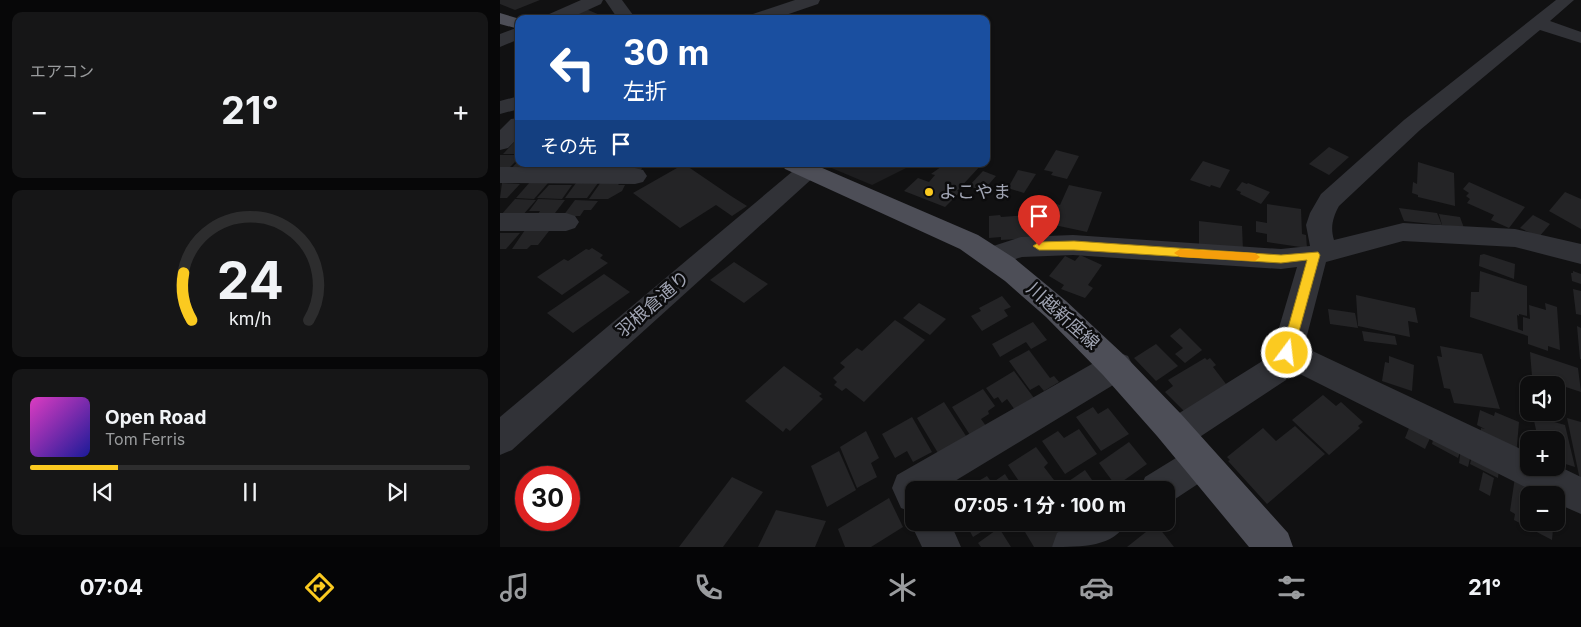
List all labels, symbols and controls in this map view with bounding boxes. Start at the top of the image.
text: 30 m [623,31,709,73]
icon: left [540,35,605,100]
text: エアコン [30,61,94,81]
text: 左折 [623,78,667,104]
text: 21° [221,87,279,133]
text: − [30,94,49,128]
text: + [451,94,470,128]
icon: arrive [607,130,635,158]
text: その先 [540,135,597,158]
place label: よこやま [939,181,1011,202]
marker: よこやま [923,186,935,198]
pin [1018,195,1060,246]
icon: arrive [1025,202,1053,230]
text: 24 [216,249,284,312]
street label: 羽根倉通り [612,266,694,341]
street label: 川越新座線 [1023,278,1104,354]
text: km/h [229,308,271,329]
position arrow [1260,326,1312,378]
map controls [1520,376,1565,531]
button: sound [1520,376,1565,421]
text: Open Road [105,406,206,429]
text: Tom Ferris [105,429,185,449]
button: + [1520,431,1565,476]
speed limit sign: 30 [515,466,580,531]
icon: previous [89,478,117,506]
icon: pause [236,478,264,506]
icon: next [383,478,411,506]
button: − [1520,486,1565,531]
text: 07:05 · 1 分 · 100 m [954,494,1126,517]
icon: directions [302,570,337,605]
icon: music [497,570,532,605]
icon: phone [691,570,726,605]
icon: climate [885,570,920,605]
icon: car [1079,570,1114,605]
icon: filters [1274,570,1309,605]
text: 07:04 [80,574,143,600]
text: 21° [1468,574,1501,600]

